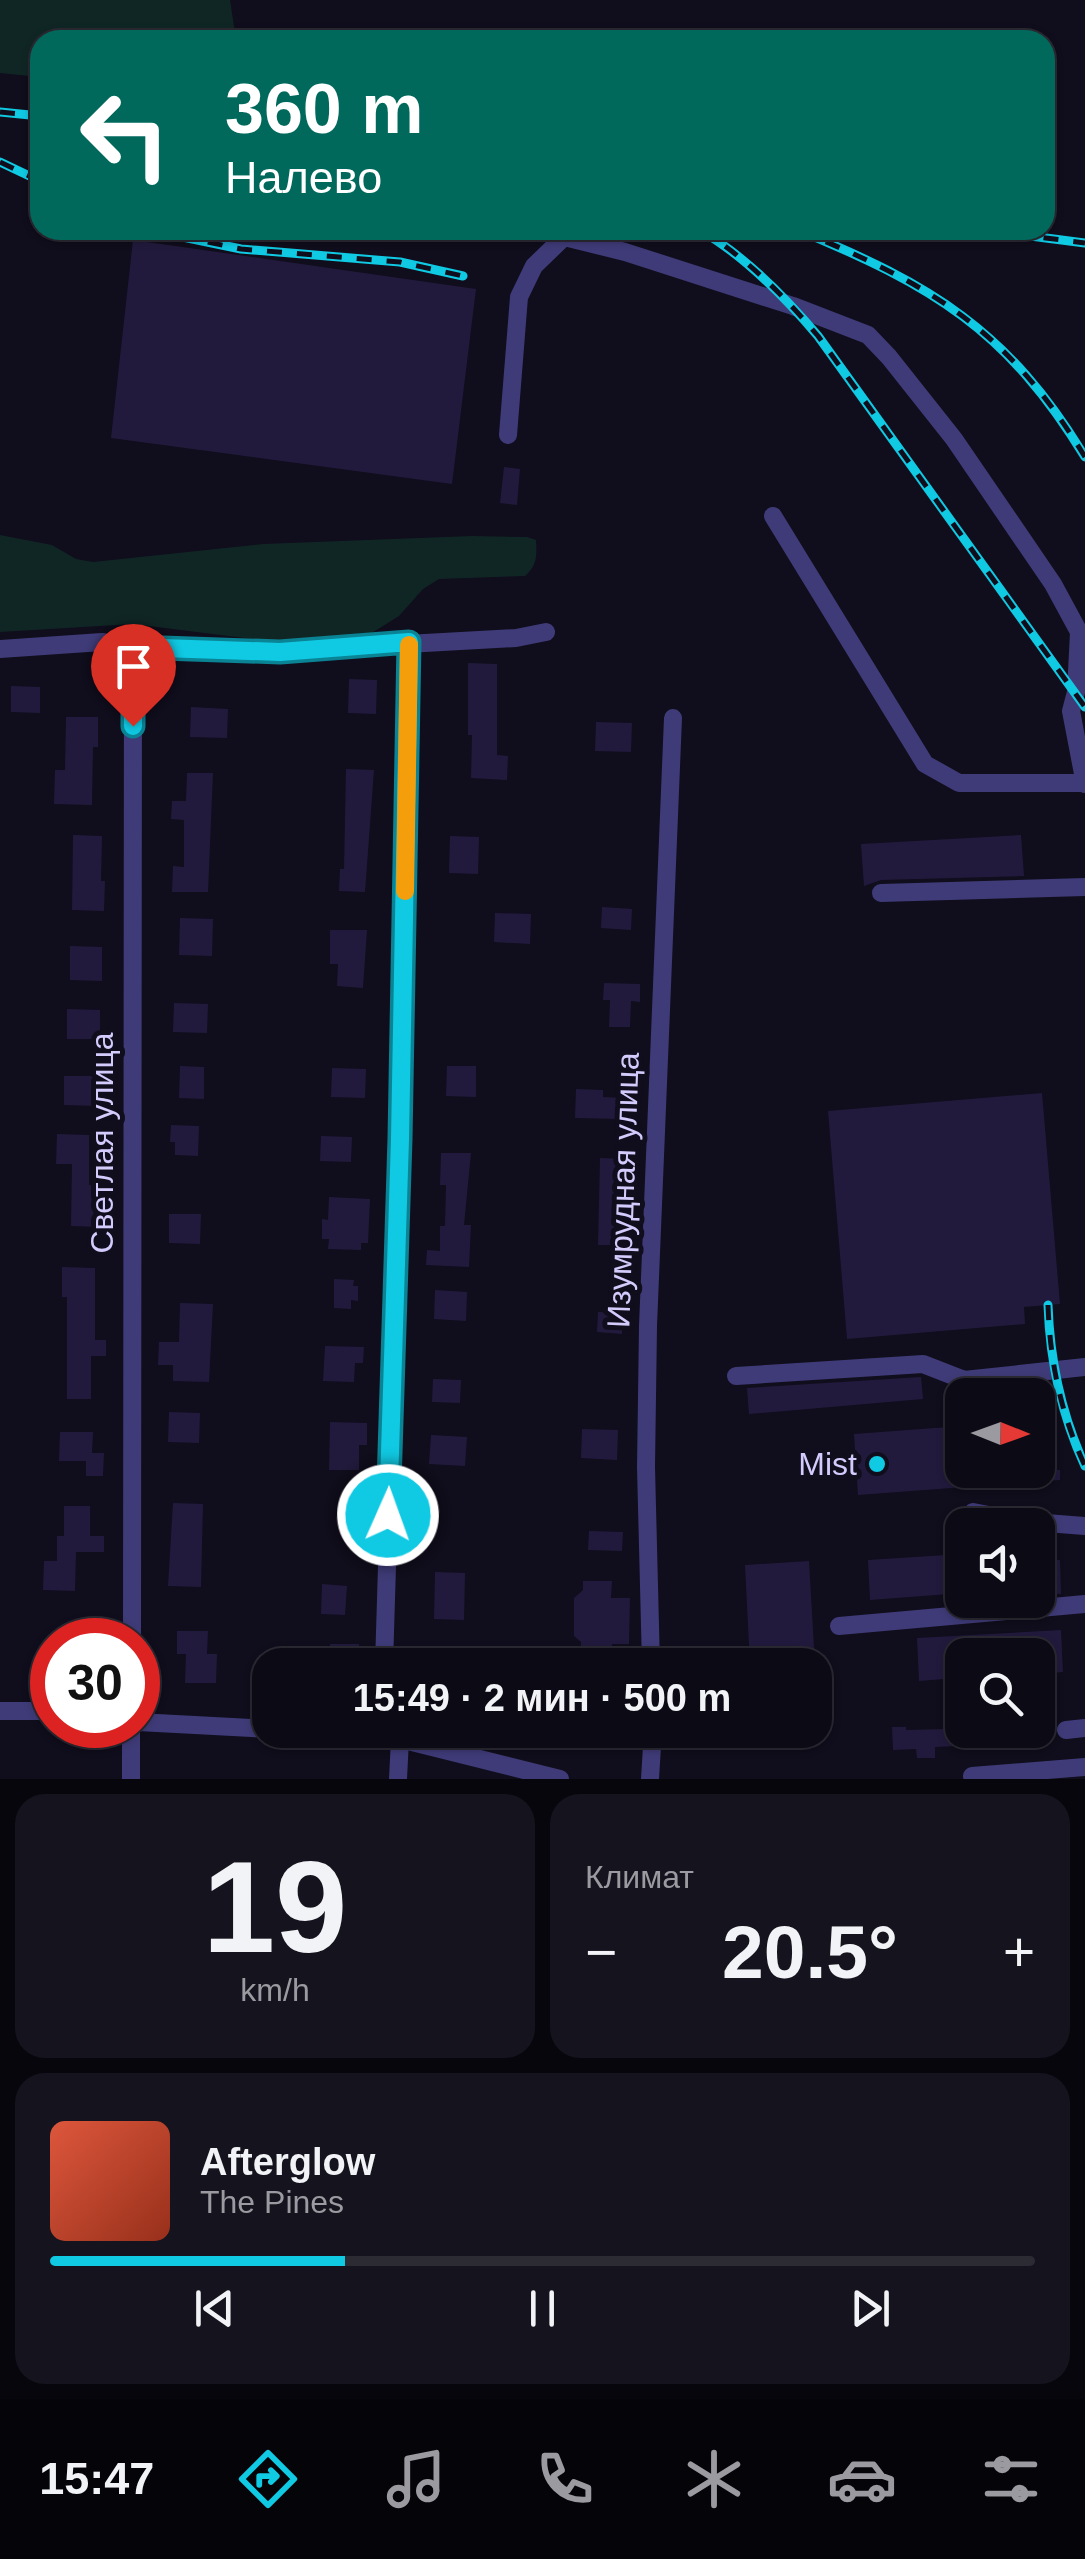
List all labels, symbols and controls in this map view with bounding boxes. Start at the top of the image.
icon: left [60,70,190,200]
text: 360 m [225,70,423,148]
text: Налево [225,152,382,203]
pin [91,624,176,727]
icon: arrive [106,639,161,694]
street label: Светлая улица [84,1032,120,1254]
street label: Изумрудная улица [600,1051,646,1328]
north arrow [945,1378,1055,1488]
map controls [945,1378,1055,1748]
place label: Mist [798,1446,857,1482]
marker: Mist [866,1453,888,1475]
position arrow [336,1463,440,1567]
button: sound [945,1508,1055,1618]
speed limit sign: 30 [30,1618,160,1748]
button: search [945,1638,1055,1748]
text: 15:49 · 2 мин · 500 m [353,1677,731,1719]
text: 19 [203,1834,347,1980]
text: Климат [585,1859,694,1895]
text: 20.5° [722,1910,898,1994]
text: − [585,1921,617,1983]
text: + [1003,1921,1035,1983]
text: km/h [240,1972,310,2008]
text: Afterglow [200,2141,375,2183]
text: The Pines [200,2184,344,2220]
icon: previous [187,2281,242,2336]
icon: pause [515,2281,570,2336]
icon: next [843,2281,898,2336]
icon: directions [233,2444,303,2514]
icon: music [381,2444,451,2514]
icon: phone [530,2444,600,2514]
icon: climate [679,2444,749,2514]
icon: car [827,2444,897,2514]
icon: filters [976,2444,1046,2514]
text: 15:47 [39,2453,154,2504]

